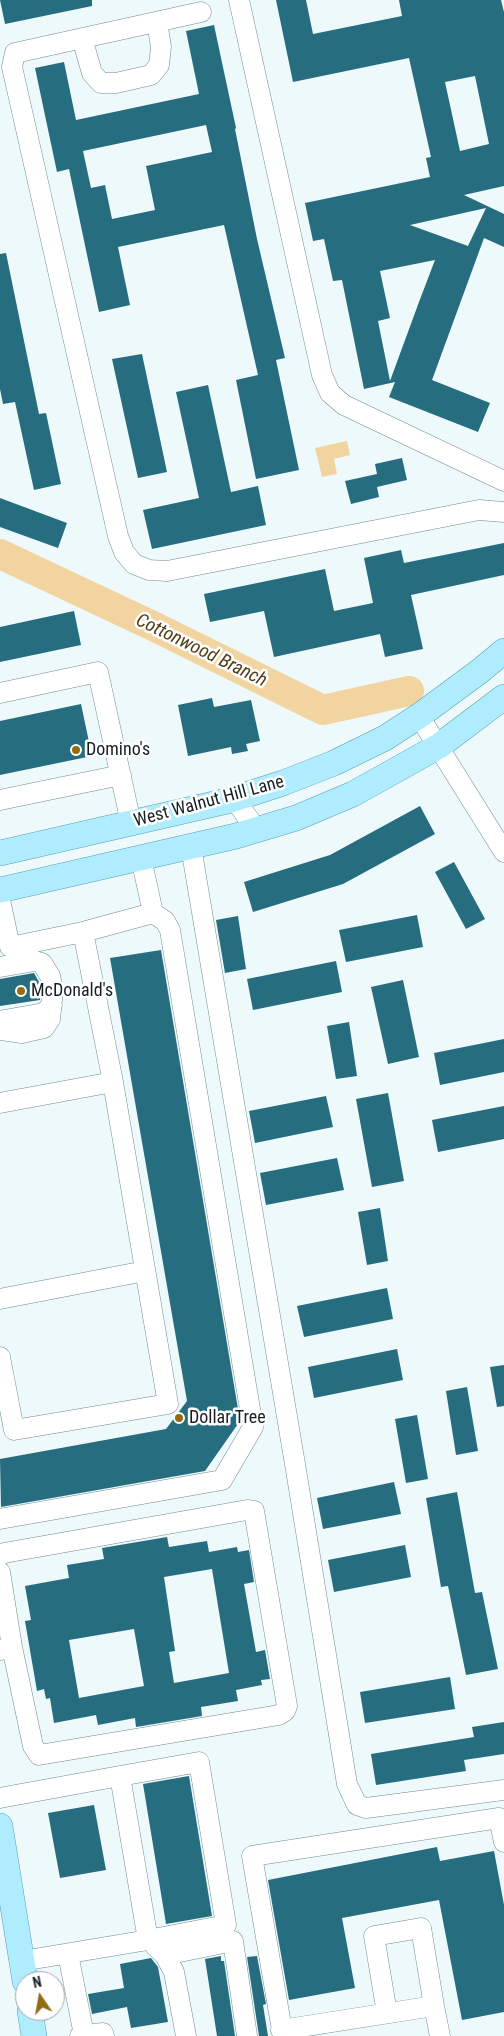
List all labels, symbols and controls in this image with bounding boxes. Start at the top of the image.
water label: Cottonwood Branch [132,609,270,693]
place label: Domino's [86,739,150,761]
marker: Domino's [70,744,82,756]
street label: West Walnut Hill Lane [132,772,286,832]
place label: McDonald's [31,980,113,1002]
marker: McDonald's [15,985,27,997]
place label: Dollar Tree [189,1407,266,1429]
marker: Dollar Tree [173,1412,185,1424]
north arrow [15,1971,65,2021]
text: N [31,1974,43,1991]

